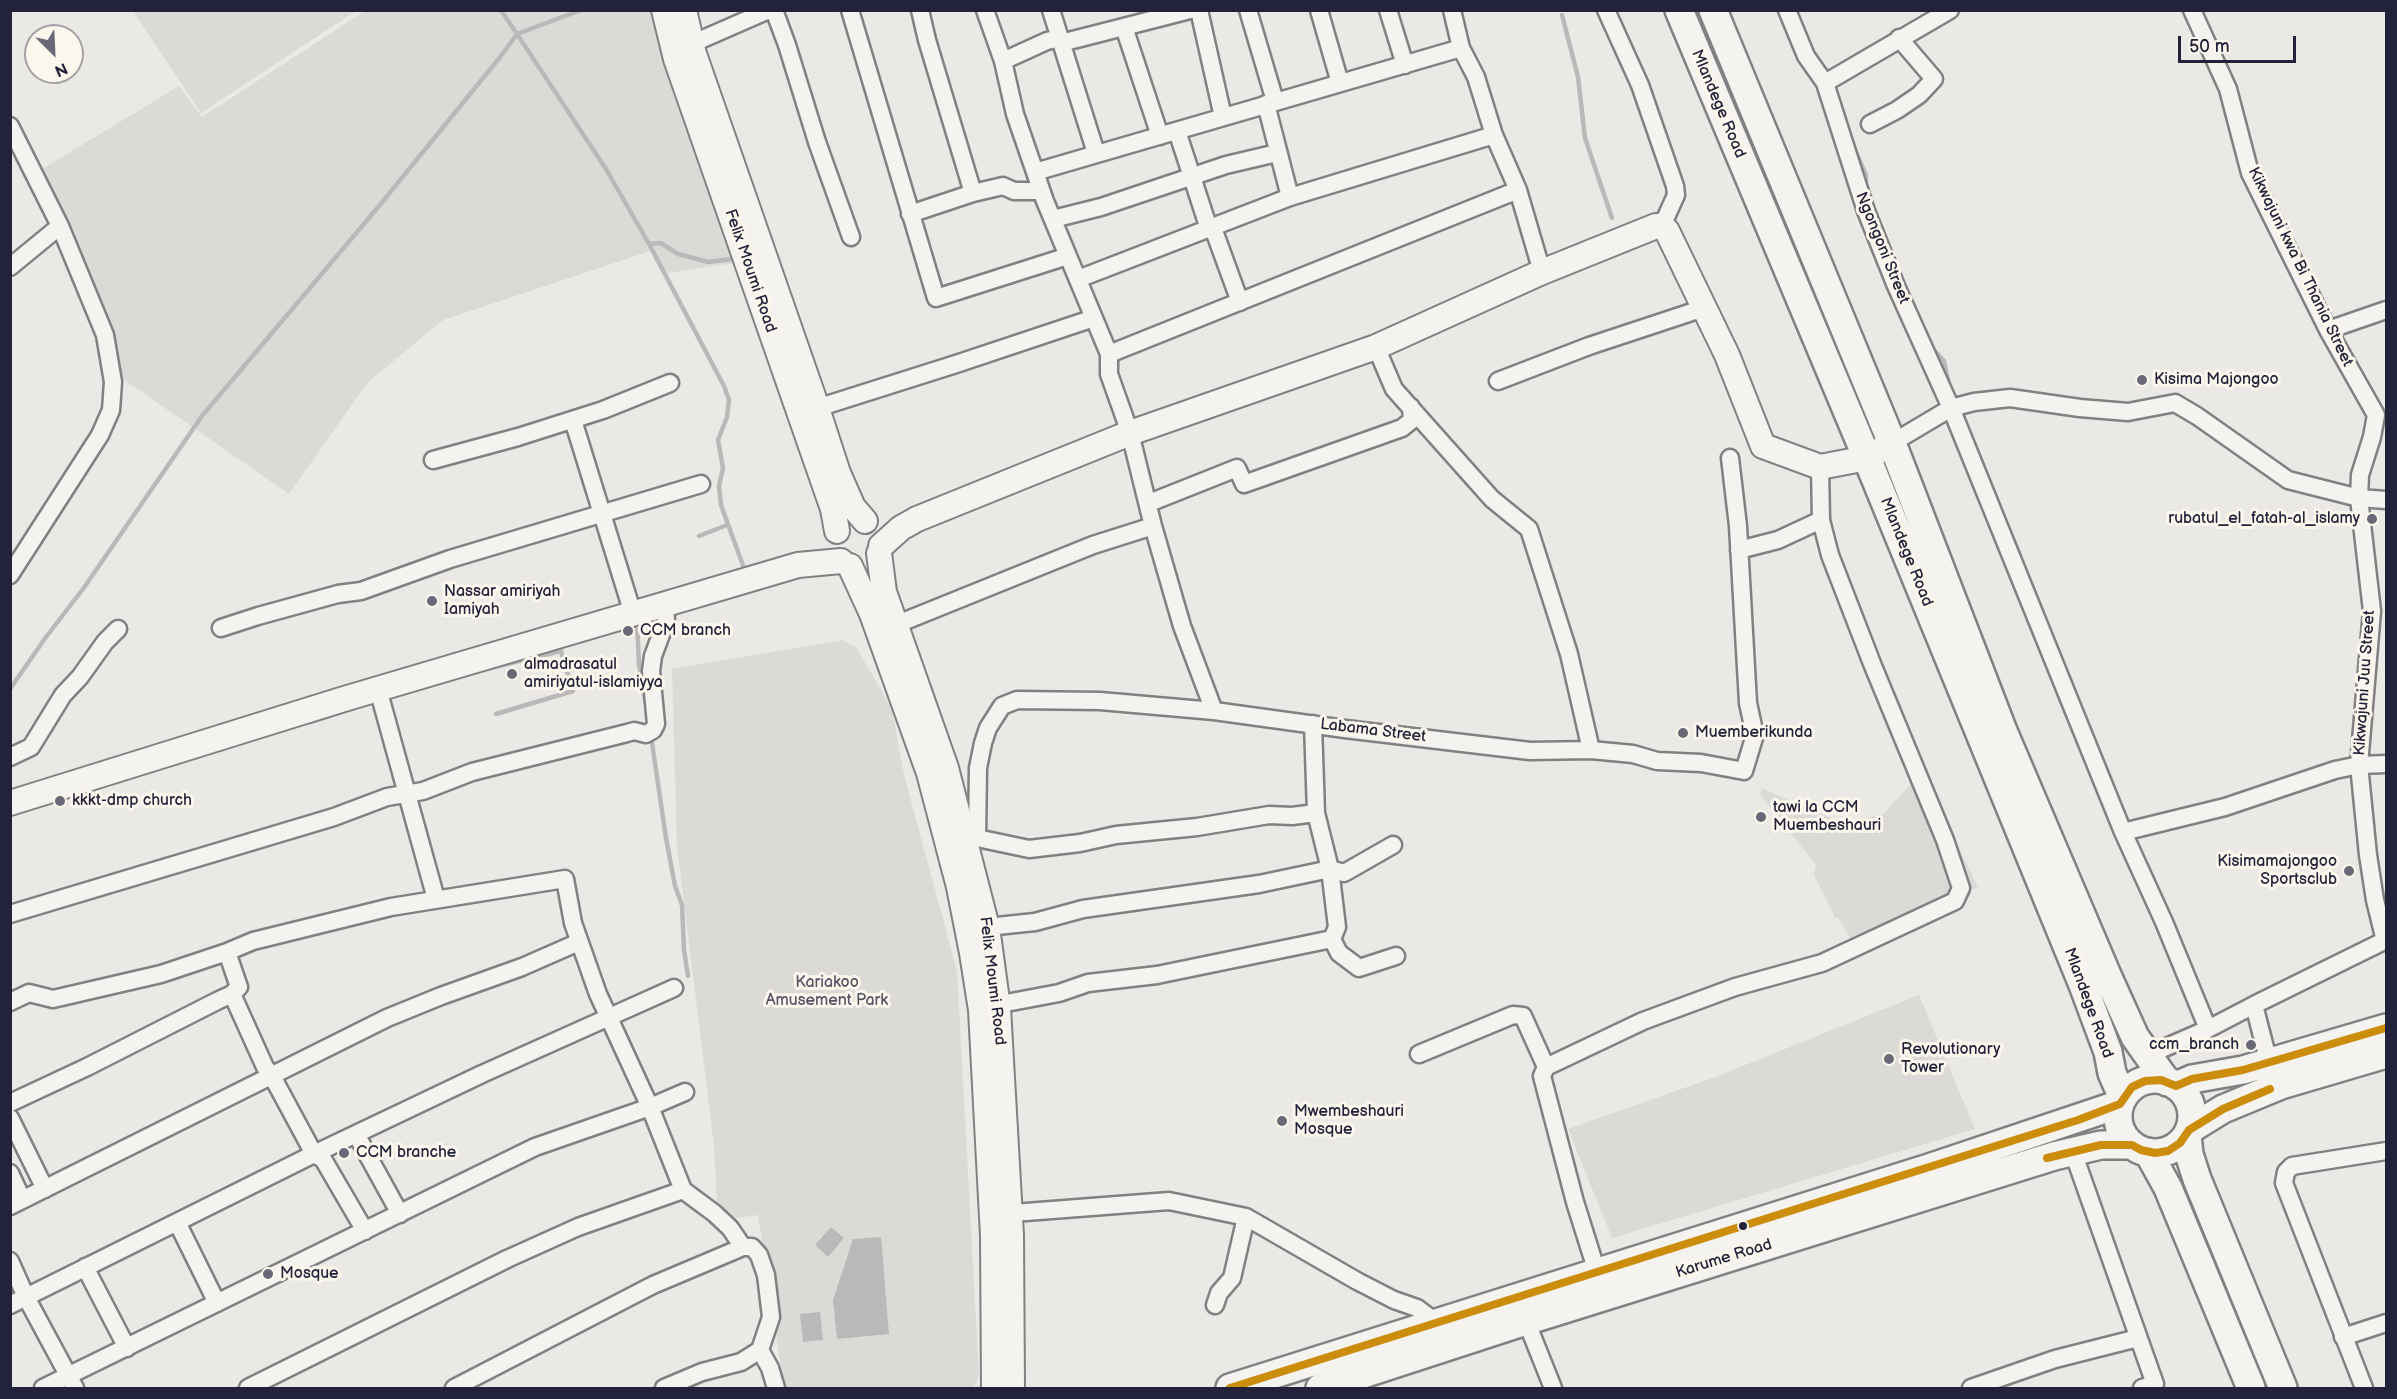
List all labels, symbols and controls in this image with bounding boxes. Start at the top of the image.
north arrow [24,24,84,84]
scale bar [2181,24,2300,62]
text: 50 m [2189,36,2230,57]
street label: Mlandege Road [1687,47,1749,161]
text: N [51,58,70,80]
street label: Kikwajuni kwa Bi Thania Street [2243,164,2357,370]
street label: Ngongoni Street [1851,189,1913,307]
street label: Felix Moumi Road [720,207,780,335]
place label: Kisima Majongoo [2154,370,2279,390]
marker: Kisima Majongoo [2135,373,2149,387]
street label: Mlandege Road [1875,495,1937,609]
place label: rubatul_el_fatah-al_islamy [2168,509,2360,529]
marker: rubatul_el_fatah-al_islamy [2365,512,2379,526]
place label: Nassar amiriyah Iamiyah [444,582,560,620]
marker: Nassar amiriyah Iamiyah [425,594,439,608]
street label: Kikwajuni Juu Street [2350,610,2380,756]
place label: CCM branch [640,621,731,641]
marker: CCM branch [621,624,635,638]
place label: almadrasatul amiriyatul-islamiyya [524,655,663,693]
marker: almadrasatul amiriyatul-islamiyya [505,667,519,681]
street label: Labama Street [1319,715,1427,747]
place label: Muemberikunda [1695,723,1813,743]
marker: Muemberikunda [1676,726,1690,740]
place label: kkkt-dmp church [72,791,192,811]
marker: kkkt-dmp church [53,794,67,808]
place label: tawi la CCM Muembeshauri [1773,798,1881,836]
marker: tawi la CCM Muembeshauri [1754,810,1768,824]
place label: Kisimamajongoo Sportsclub [2217,852,2337,890]
marker: Kisimamajongoo Sportsclub [2342,864,2356,878]
street label: Felix Moumi Road [975,916,1009,1046]
street label: Mlandege Road [2059,945,2117,1061]
park label: Kariakoo Amusement Park [766,973,888,1011]
place label: ccm_branch [2149,1035,2239,1055]
marker: ccm_branch [2244,1038,2258,1052]
place label: Revolutionary Tower [1901,1040,2000,1078]
marker: Revolutionary Tower [1882,1052,1896,1066]
place label: Mwembeshauri Mosque [1294,1102,1404,1140]
marker: Mwembeshauri Mosque [1275,1114,1289,1128]
place label: CCM branche [356,1143,456,1163]
marker: CCM branche [337,1146,351,1160]
unlabelled marker [1737,1220,1749,1232]
street label: Karume Road [1674,1235,1774,1283]
place label: Mosque [280,1264,339,1284]
marker: Mosque [261,1267,275,1281]

